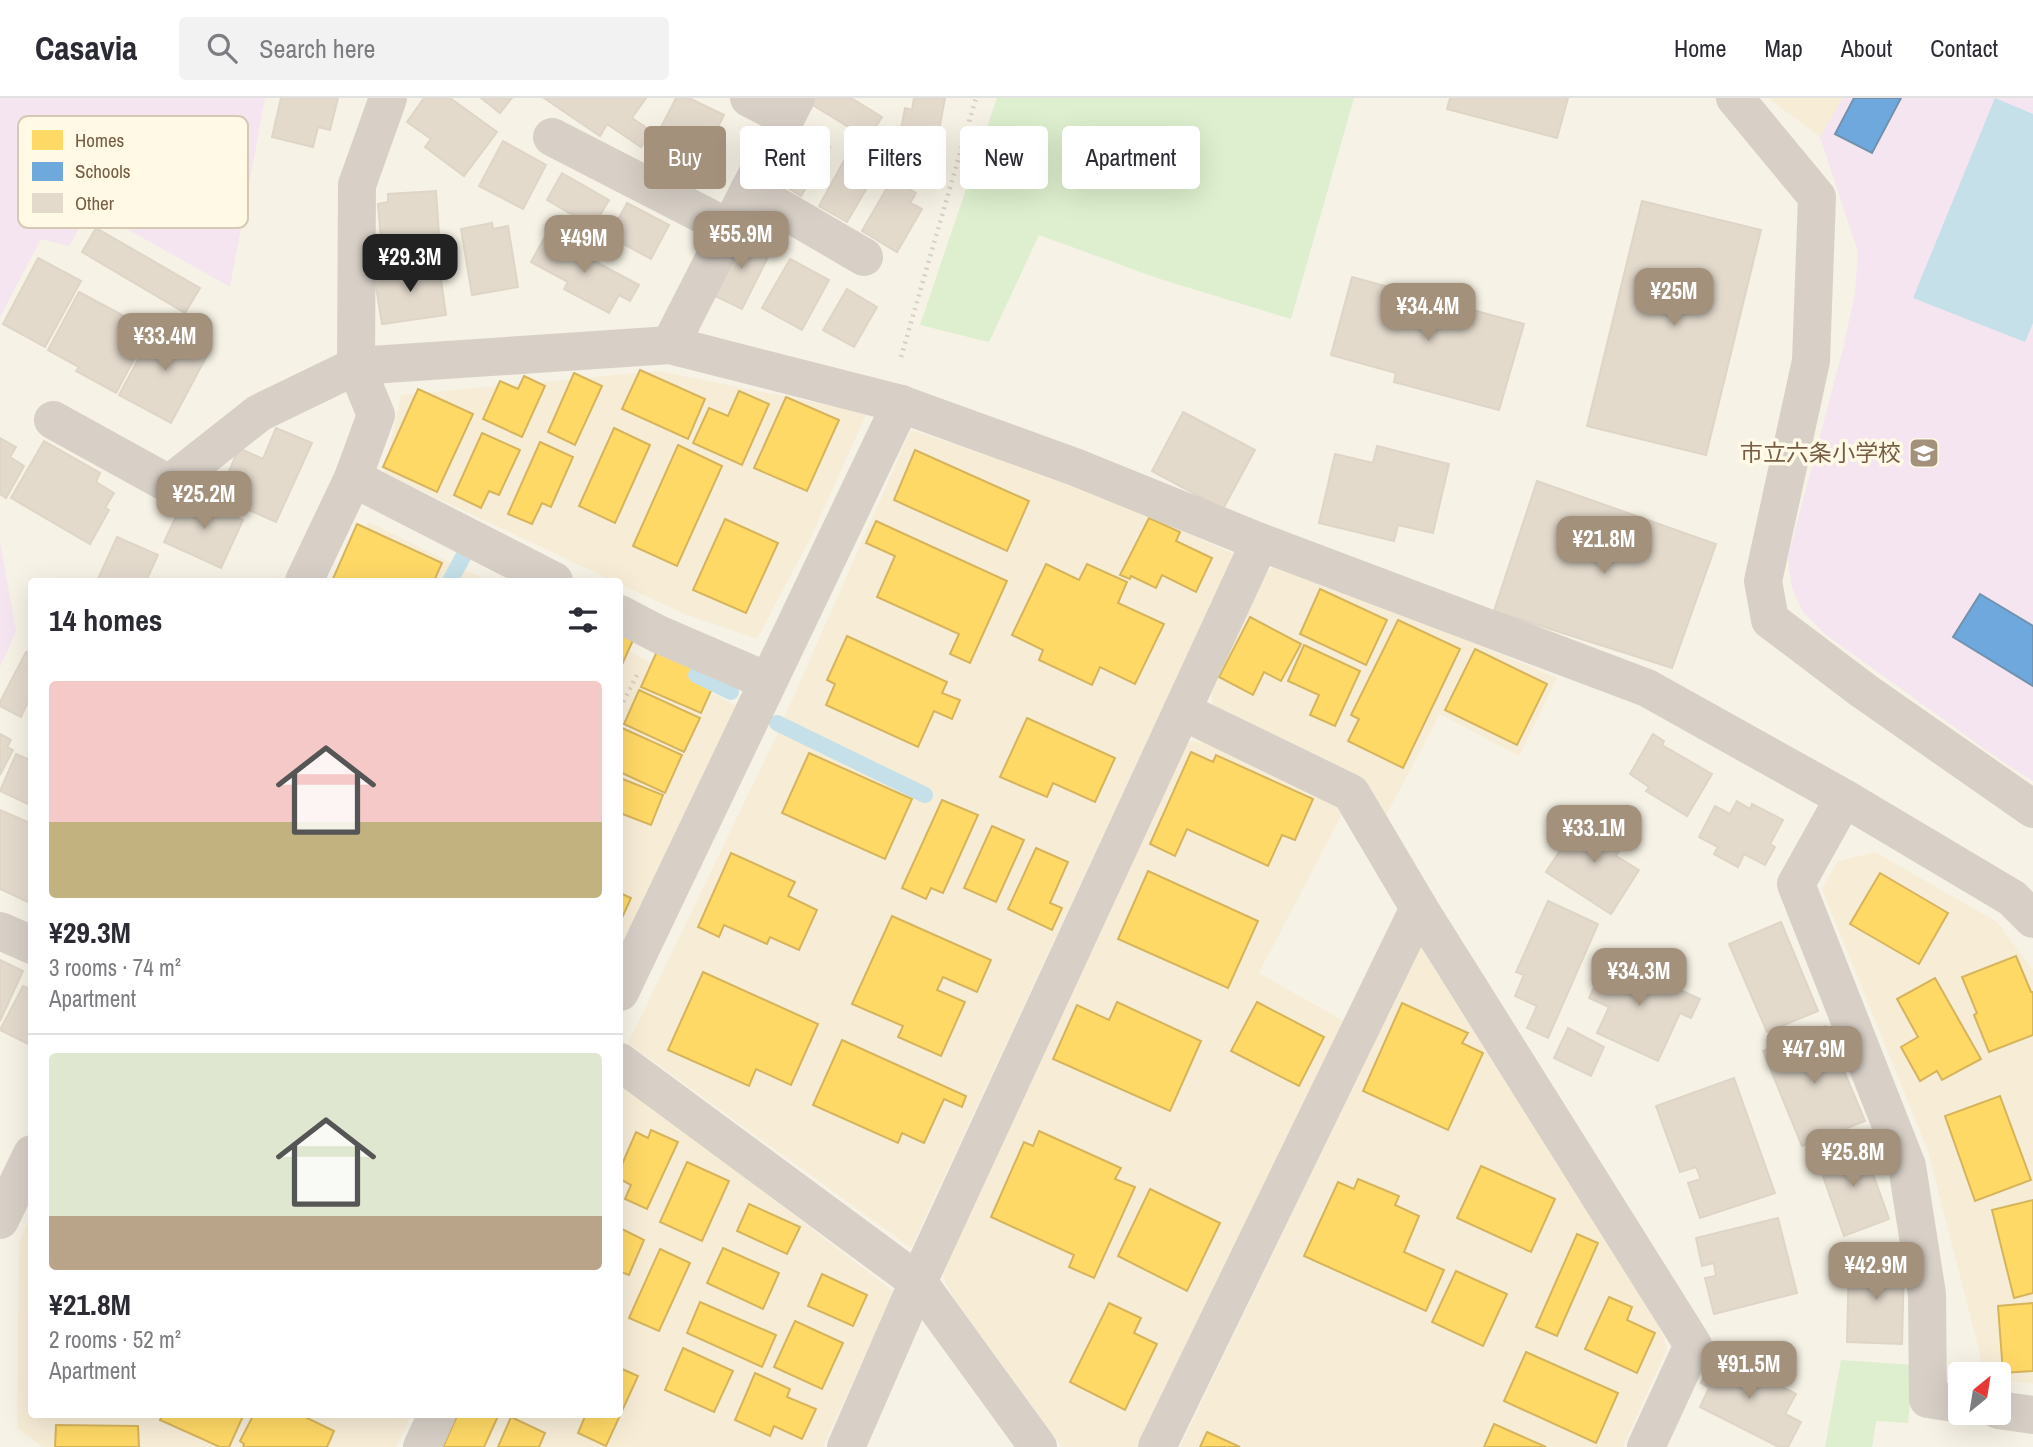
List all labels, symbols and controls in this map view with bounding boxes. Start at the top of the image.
search box [179,17,669,80]
text: Casavia [35,26,137,70]
icon: search [203,29,241,67]
text: Search here [259,31,375,66]
text: Home [1674,32,1726,64]
text: Map [1764,32,1803,64]
text: About [1841,32,1892,64]
text: Contact [1930,32,1998,64]
legend [18,116,248,228]
chip: Buy [644,126,726,189]
chip: Rent [740,126,830,189]
chip: Filters [844,126,946,189]
chip: New [960,126,1048,189]
chip: Apartment [1062,126,1200,189]
text: Homes [75,127,125,153]
text: Schools [75,158,131,184]
text: Other [75,190,115,216]
pin: ¥55.9M [684,212,798,271]
pin: ¥49M [543,216,625,275]
text: ¥55.9M [710,218,772,249]
text: ¥49M [560,222,608,253]
pin: ¥29.3M [353,234,467,294]
text: ¥29.3M [379,241,441,272]
pin: ¥25M [1633,268,1715,328]
text: ¥25M [1650,275,1698,306]
pin: ¥34.4M [1371,284,1485,343]
text: ¥34.4M [1397,290,1459,321]
pin: ¥33.4M [108,314,222,373]
text: ¥33.4M [134,320,196,351]
school or university icon: 市立六条小学校 [1907,436,1941,470]
place label: 市立六条小学校 [1740,437,1901,468]
pin: ¥25.2M [147,472,261,531]
text: ¥25.2M [173,478,235,509]
pin: ¥21.8M [1547,517,1661,576]
text: ¥21.8M [1573,523,1635,554]
text: 14 homes [49,600,163,640]
icon: filters [564,601,602,639]
icon: home [263,727,389,853]
pin: ¥33.1M [1537,806,1651,865]
text: ¥33.1M [1563,812,1625,843]
text: ¥29.3M [49,912,131,952]
pin: ¥34.3M [1582,948,1696,1008]
text: 3 rooms · 74 m² [49,952,181,983]
text: ¥34.3M [1608,955,1670,986]
text: Apartment [49,983,136,1014]
pin: ¥47.9M [1757,1026,1871,1086]
text: ¥47.9M [1783,1033,1845,1064]
icon: home [263,1099,389,1225]
pin: ¥25.8M [1796,1130,1910,1189]
text: ¥25.8M [1822,1136,1884,1167]
pin: ¥42.9M [1819,1242,1933,1302]
text: ¥42.9M [1845,1249,1907,1280]
text: ¥21.8M [49,1284,131,1324]
text: 2 rooms · 52 m² [49,1324,181,1355]
pin: ¥91.5M [1692,1342,1806,1401]
text: ¥91.5M [1718,1348,1780,1379]
text: Apartment [49,1355,136,1386]
north arrow [1948,1362,2011,1424]
map controls [1948,1362,2011,1425]

